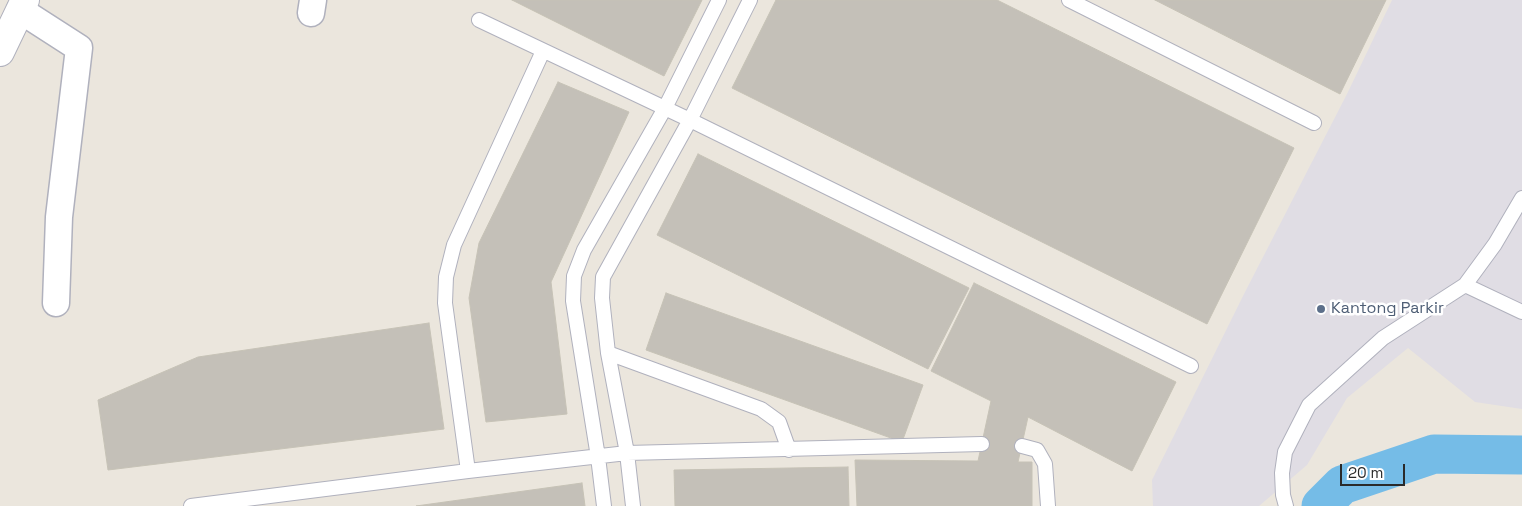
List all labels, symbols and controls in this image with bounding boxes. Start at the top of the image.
place label: Kantong Parkir [1331,299,1444,319]
marker: Kantong Parkir [1315,303,1327,315]
scale bar [1342,454,1407,486]
text: 20 m [1348,463,1383,482]

